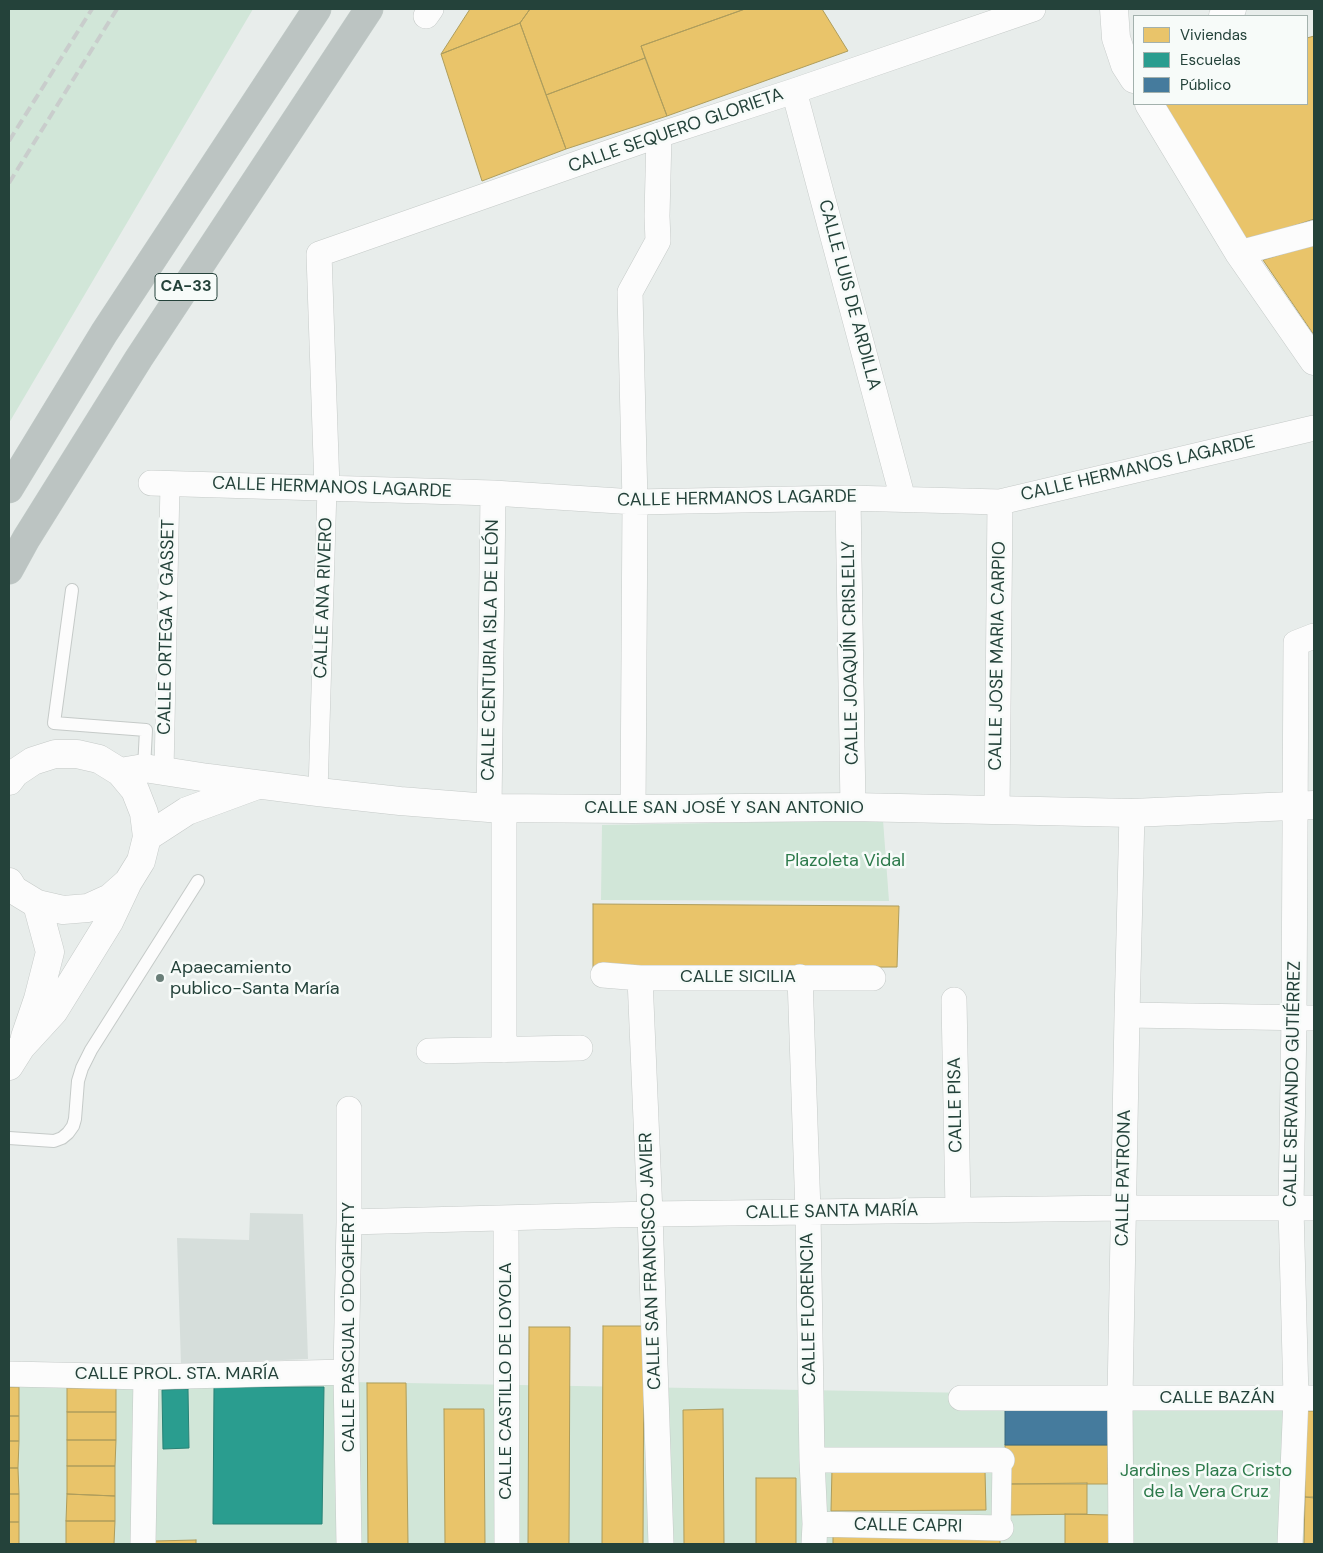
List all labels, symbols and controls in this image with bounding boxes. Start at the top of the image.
legend [1133,15,1308,105]
text: Viviendas [1180,25,1247,45]
text: Escuelas [1180,50,1241,70]
text: Público [1180,75,1231,95]
street label: CALLE SEQUERO GLORIETA [566,84,786,178]
street label: CALLE LUIS DE ARDILLA [813,197,885,393]
road number: CA-33 [155,274,217,300]
street label: CALLE HERMANOS LAGARDE [1019,431,1257,507]
street label: CALLE HERMANOS LAGARDE [212,473,452,503]
street label: CALLE HERMANOS LAGARDE [617,486,857,512]
street label: CALLE ANA RIVERO [310,517,338,679]
street label: CALLE ORTEGA Y GASSET [154,519,180,735]
street label: CALLE CENTURIA ISLA DE LEÓN [478,519,504,781]
street label: CALLE JOAQUÍN CRISLELLY [838,541,864,765]
street label: CALLE JOSE MARIA CARPIO [985,541,1011,771]
street label: CALLE SAN JOSÉ Y SAN ANTONIO [584,797,864,819]
park label: Plazoleta Vidal [785,850,905,872]
place label: Apaecamiento publico-Santa María [170,957,339,1000]
street label: CALLE SERVANDO GUTIÉRREZ [1280,961,1306,1207]
street label: CALLE SICILIA [680,966,796,988]
marker: Apaecamiento publico-Santa María [154,972,166,984]
street label: CALLE PISA [944,1057,968,1153]
street label: CALLE PATRONA [1112,1109,1136,1247]
street label: CALLE SAN FRANCISCO JAVIER [636,1132,666,1390]
street label: CALLE SANTA MARÍA [745,1200,919,1224]
street label: CALLE PASCUAL O'DOGHERTY [338,1202,360,1452]
street label: CALLE FLORENCIA [797,1232,821,1386]
street label: CALLE CASTILLO DE LOYOLA [495,1262,517,1500]
street label: CALLE PROL. STA. MARÍA [75,1363,279,1385]
street label: CALLE BAZÁN [1159,1387,1275,1409]
park label: Jardines Plaza Cristo de la Vera Cruz [1120,1460,1292,1502]
street label: CALLE CAPRI [854,1514,962,1538]

